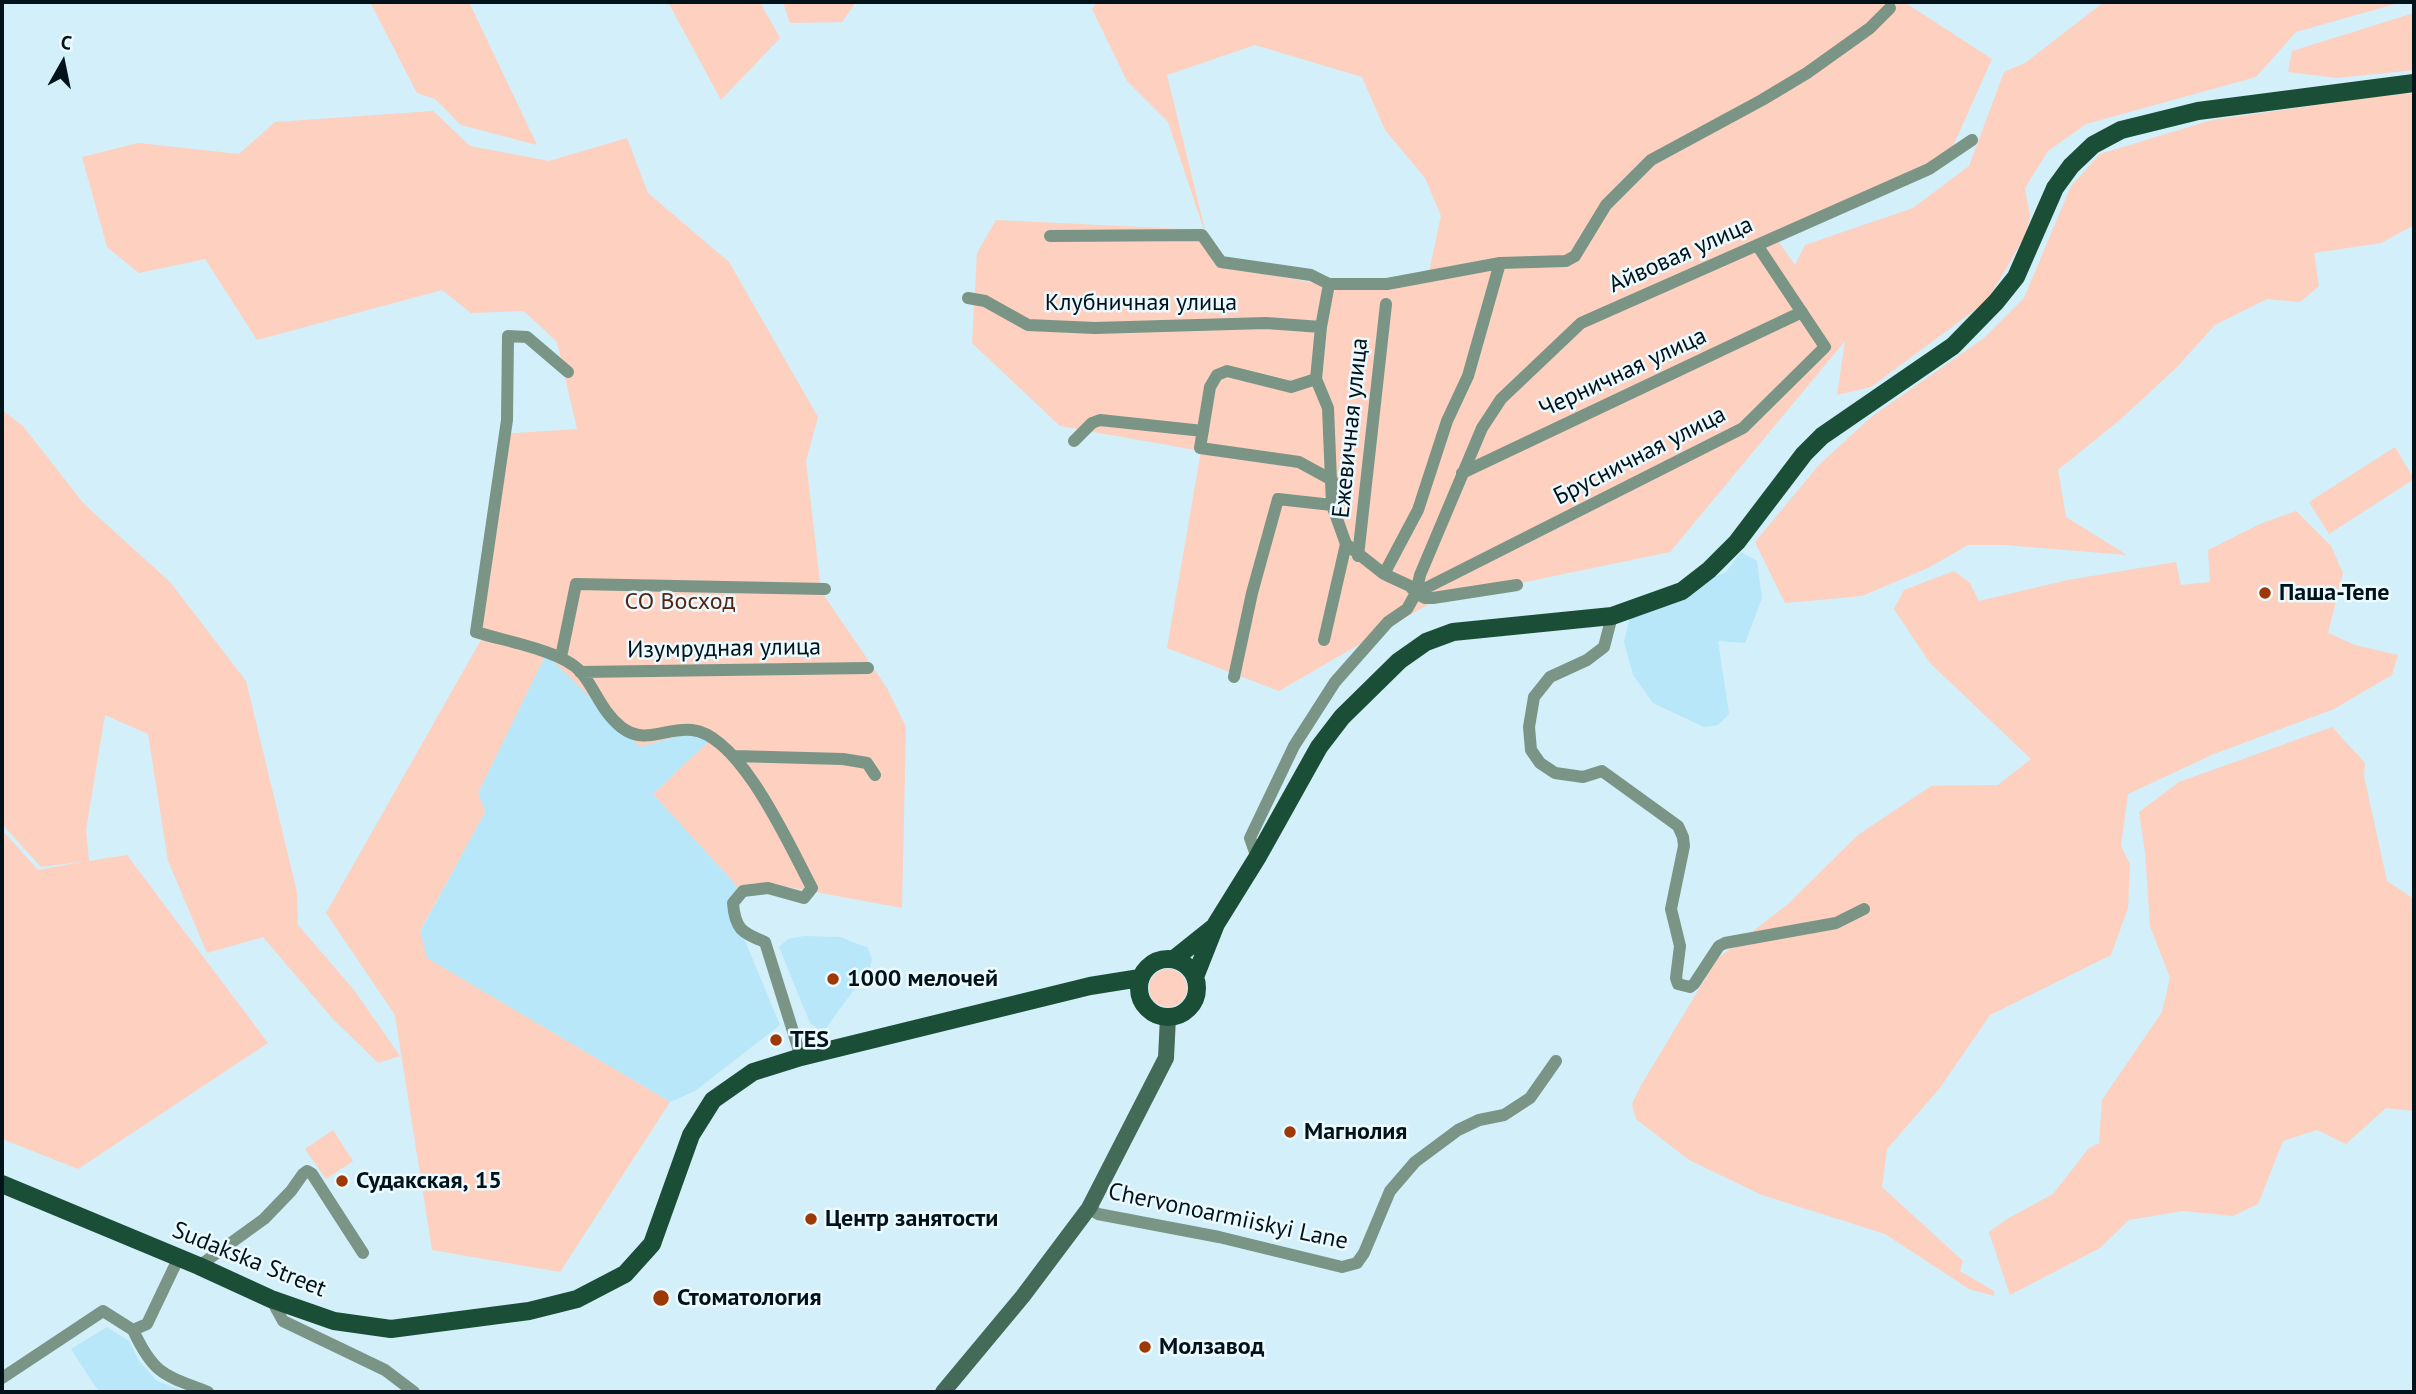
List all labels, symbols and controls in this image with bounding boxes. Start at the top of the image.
north arrow [28,28,98,98]
text: С [59,30,73,55]
street label: Айвовая улица [1604,210,1758,300]
street label: Клубничная улица [1045,289,1237,317]
street label: Черничная улица [1535,322,1711,424]
street label: Ежевичная улица [1327,336,1375,520]
street label: Брусничная улица [1549,400,1731,512]
place label: Паша-Тепе [2279,579,2390,607]
marker: Паша-Тепе [2257,585,2273,601]
park label: СО Восход [625,588,735,616]
street label: Изумрудная улица [627,633,821,665]
place label: 1000 мелочей [847,965,998,993]
marker: 1000 мелочей [825,971,841,987]
place label: TES [790,1026,829,1054]
marker: TES [768,1032,784,1048]
place label: Магнолия [1304,1118,1407,1146]
marker: Магнолия [1282,1124,1298,1140]
place label: Судакская, 15 [356,1167,502,1195]
marker: Судакская, 15 [334,1173,350,1189]
street label: Chervonoarmiiskyi Lane [1105,1178,1351,1256]
place label: Центр занятости [825,1205,998,1233]
marker: Центр занятости [803,1211,819,1227]
street label: Sudakska Street [168,1216,330,1304]
place label: Стоматология [677,1284,821,1312]
marker: Стоматология [651,1288,671,1308]
place label: Молзавод [1159,1333,1264,1361]
marker: Молзавод [1137,1339,1153,1355]

